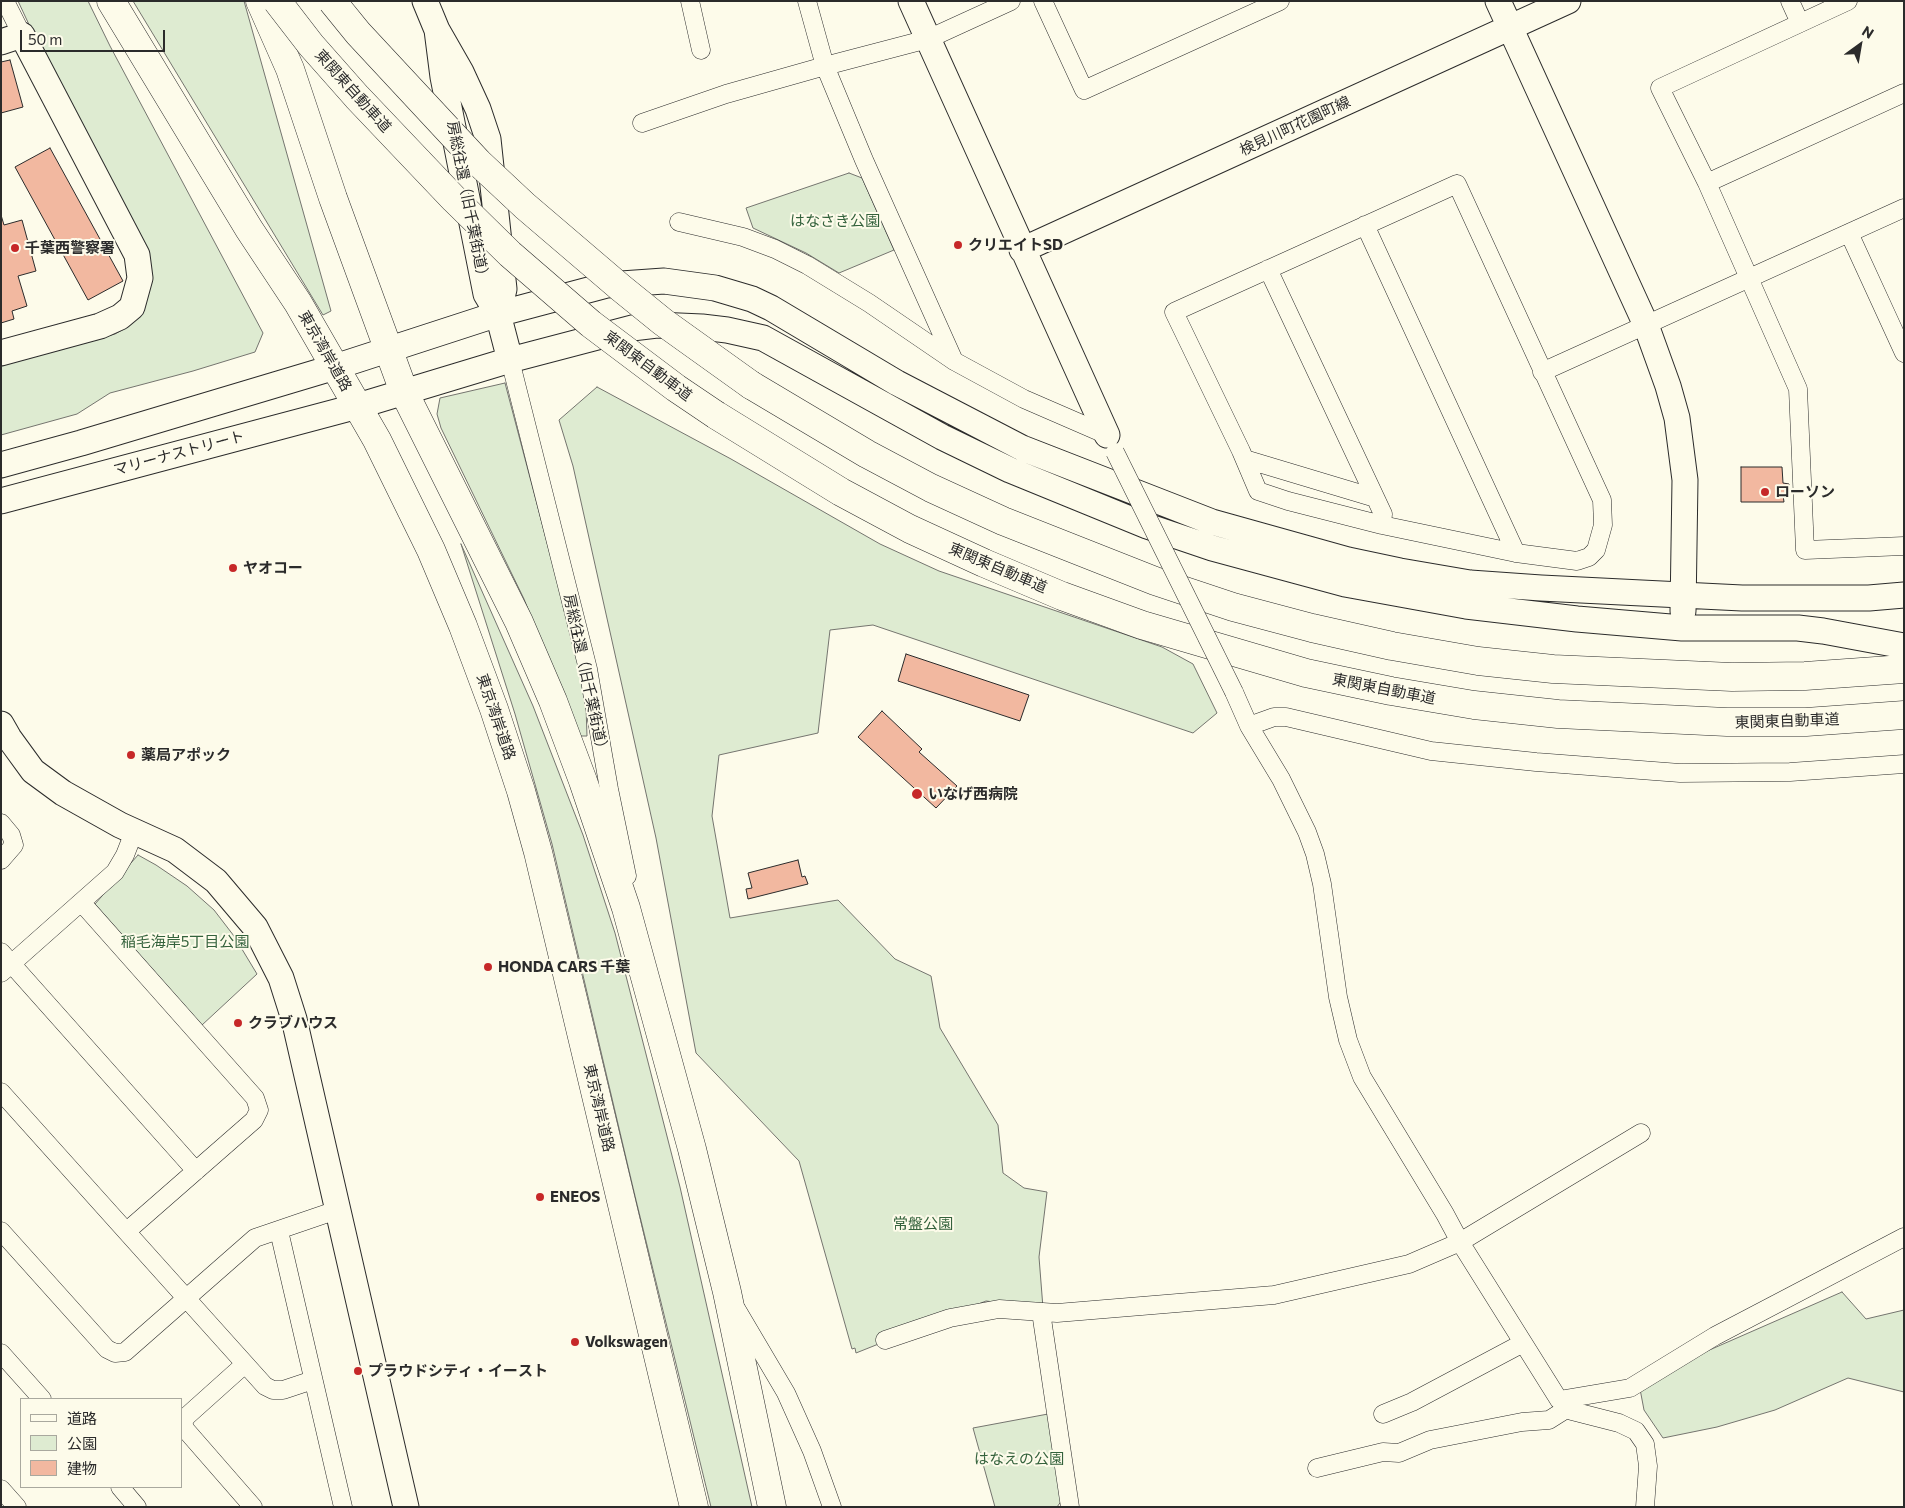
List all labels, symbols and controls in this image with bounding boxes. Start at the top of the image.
scale bar [22,20,168,52]
north arrow [1835,20,1885,70]
text: N [1859,22,1877,42]
text: 50 m [28,30,62,48]
street label: 東関東自動車道 [311,46,395,136]
street label: 検見川町花園町線 [1237,92,1353,160]
street label: 房総往還（旧千葉街道） [443,119,493,285]
park label: はなさき公園 [790,212,880,230]
place label: クリエイトSD [968,236,1063,254]
place label: 千葉西警察署 [25,239,115,257]
marker: クリエイトSD [952,239,964,251]
marker: 千葉西警察署 [9,242,21,254]
street label: 東京湾岸道路 [295,308,355,394]
street label: 東関東自動車道 [601,327,695,405]
street label: マリーナストリート [111,427,247,479]
place label: ローソン [1775,483,1835,501]
marker: ローソン [1759,486,1771,498]
street label: 東関東自動車道 [946,539,1050,597]
place label: ヤオコー [243,559,303,577]
marker: ヤオコー [227,562,239,574]
street label: 房総往還（旧千葉街道） [560,592,612,758]
street label: 東関東自動車道 [1331,670,1437,708]
street label: 東京湾岸道路 [473,672,519,762]
street label: 東関東自動車道 [1734,710,1840,732]
place label: 薬局アポック [141,746,231,764]
marker: 薬局アポック [125,749,137,761]
place label: いなげ西病院 [928,785,1018,803]
marker: いなげ西病院 [910,787,924,801]
park label: 稲毛海岸5丁目公園 [121,933,249,951]
place label: HONDA CARS 千葉 [498,958,630,976]
marker: HONDA CARS 千葉 [482,961,494,973]
place label: クラブハウス [248,1014,338,1032]
marker: クラブハウス [232,1017,244,1029]
street label: 東京湾岸道路 [580,1062,618,1154]
place label: ENEOS [550,1188,600,1206]
marker: ENEOS [534,1191,546,1203]
park label: 常盤公園 [893,1215,953,1233]
place label: Volkswagen [585,1333,668,1351]
marker: Volkswagen [569,1336,581,1348]
place label: プラウドシティ・イースト [368,1362,548,1380]
marker: プラウドシティ・イースト [352,1365,364,1377]
legend [20,1398,182,1488]
text: 道路 [67,1409,97,1427]
text: 公園 [67,1434,97,1452]
park label: はなえの公園 [974,1450,1064,1468]
text: 建物 [67,1459,97,1477]

